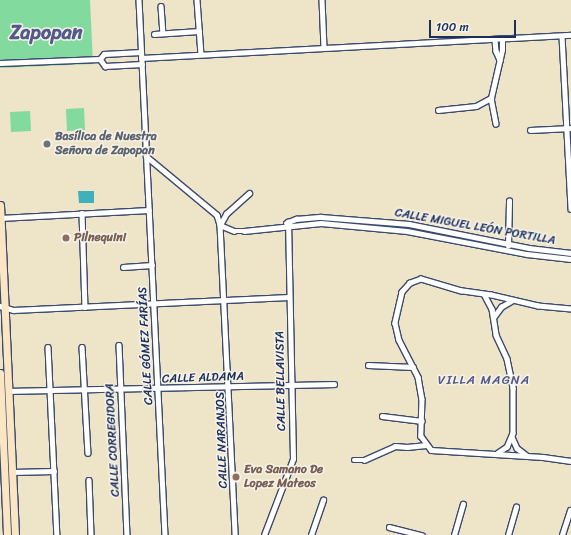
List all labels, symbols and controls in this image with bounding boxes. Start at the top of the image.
scale bar [431,12,518,38]
text: 100 m [436,16,469,38]
district label: Zapopan [9,20,83,44]
place label: Basílica de Nuestra Señora de Zapopan [55,130,158,158]
marker: Basílica de Nuestra Señora de Zapopan [42,139,52,149]
street label: CALLE MIGUEL LEÓN PORTILLA [393,206,557,248]
place label: Pilnequini [74,231,126,245]
marker: Pilnequini [61,233,71,243]
street label: CALLE GÓMEZ FARÍAS [136,287,156,405]
street label: CALLE BELLAVISTA [273,331,289,431]
street label: CALLE ALDAMA [162,369,244,387]
district label: VILLA MAGNA [438,372,530,388]
street label: CALLE CORREGIDORA [103,383,123,497]
street label: CALLE NARANJOS [213,391,231,489]
place label: Eva Samano De Lopez Mateos [244,463,323,491]
marker: Eva Samano De Lopez Mateos [231,472,241,482]

